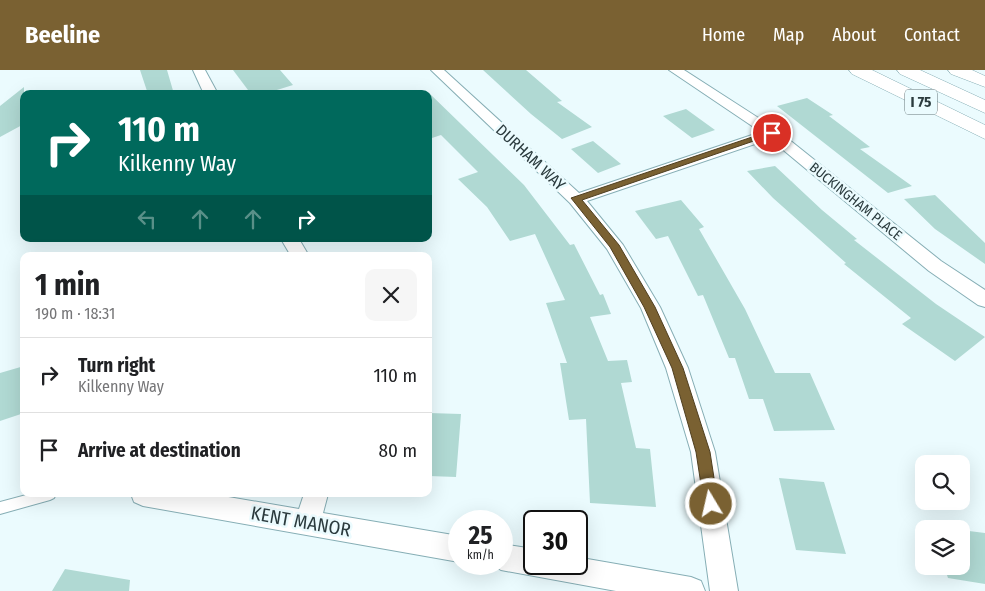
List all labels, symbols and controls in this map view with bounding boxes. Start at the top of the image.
text: Beeline [25,21,100,49]
text: Home [702,24,745,46]
text: Map [773,24,804,46]
text: About [832,24,876,46]
text: Contact [904,24,960,46]
road number: I 75 [905,90,937,114]
text: 110 m [118,108,200,150]
icon: right [35,110,100,175]
pin [751,112,793,154]
icon: arrive [758,119,786,147]
street label: DURHAM WAY [492,120,569,194]
text: Kilkenny Way [118,150,236,177]
street label: BUCKINGHAM PLACE [806,159,906,244]
icon: left [133,205,161,233]
icon: ahead [186,205,214,233]
icon: ahead [239,205,267,233]
icon: right [292,205,320,233]
text: 1 min [35,267,100,303]
button: close [365,269,417,321]
text: 190 m · 18:31 [35,304,115,323]
text: Turn right [78,354,155,377]
icon: right [35,361,63,389]
text: 110 m [373,364,417,387]
text: Kilkenny Way [78,377,164,396]
icon: arrive [35,436,63,464]
text: Arrive at destination [78,439,241,462]
text: 80 m [379,439,417,462]
map controls [915,455,970,575]
button: search [915,455,970,510]
position arrow [684,477,736,529]
street label: KENT MANOR [249,501,353,542]
speed limit sign: 30 [523,510,588,575]
button: layers [915,520,970,575]
text: 25 [469,521,492,551]
text: km/h [467,548,494,562]

